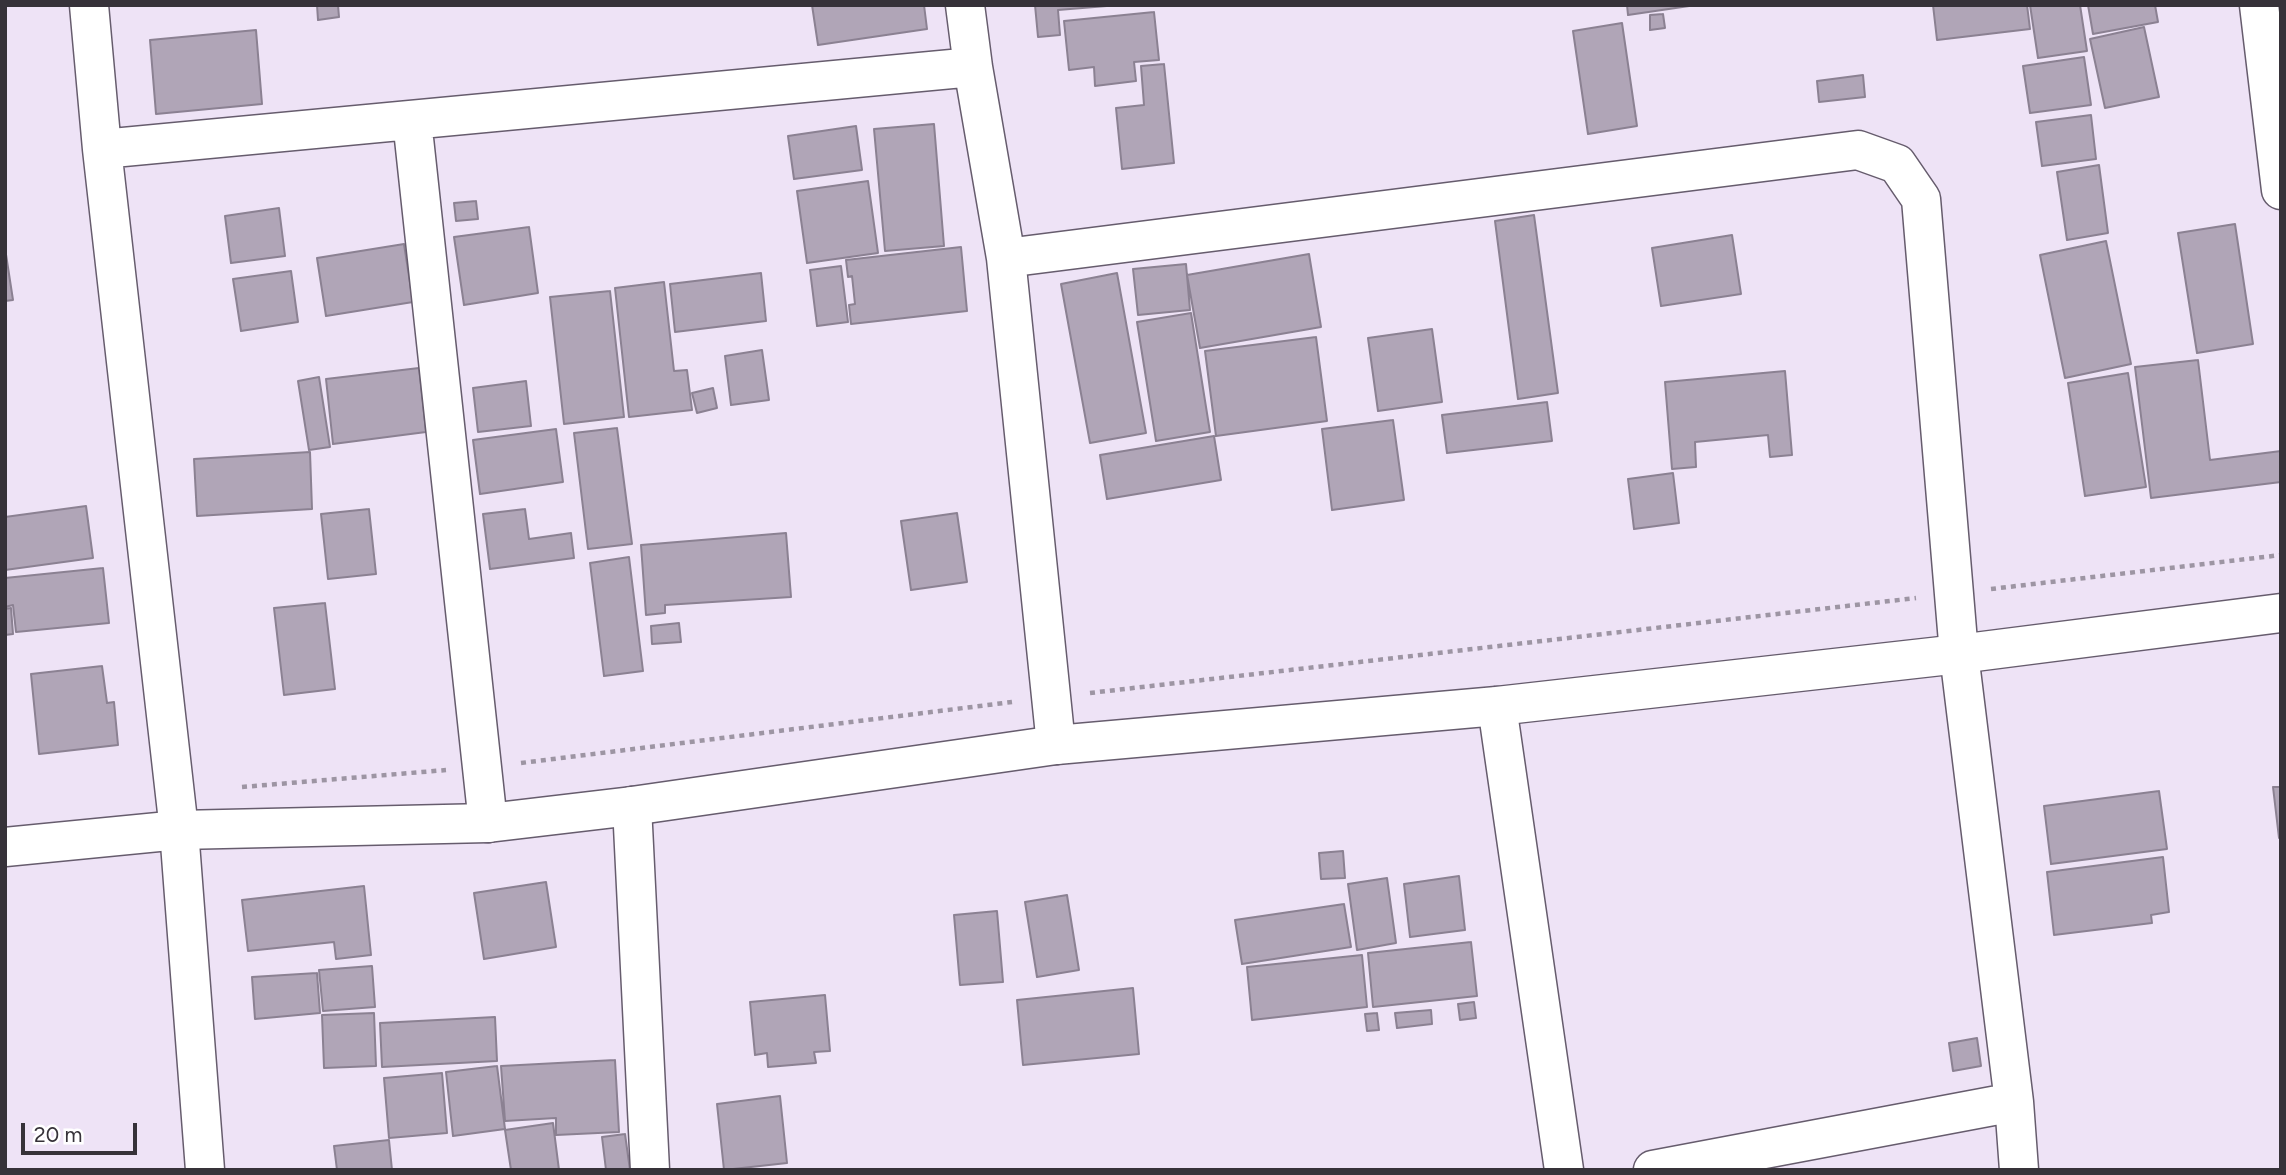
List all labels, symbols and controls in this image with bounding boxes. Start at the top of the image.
scale bar [24,1108,140,1152]
text: 20 m [34,1122,82,1147]

